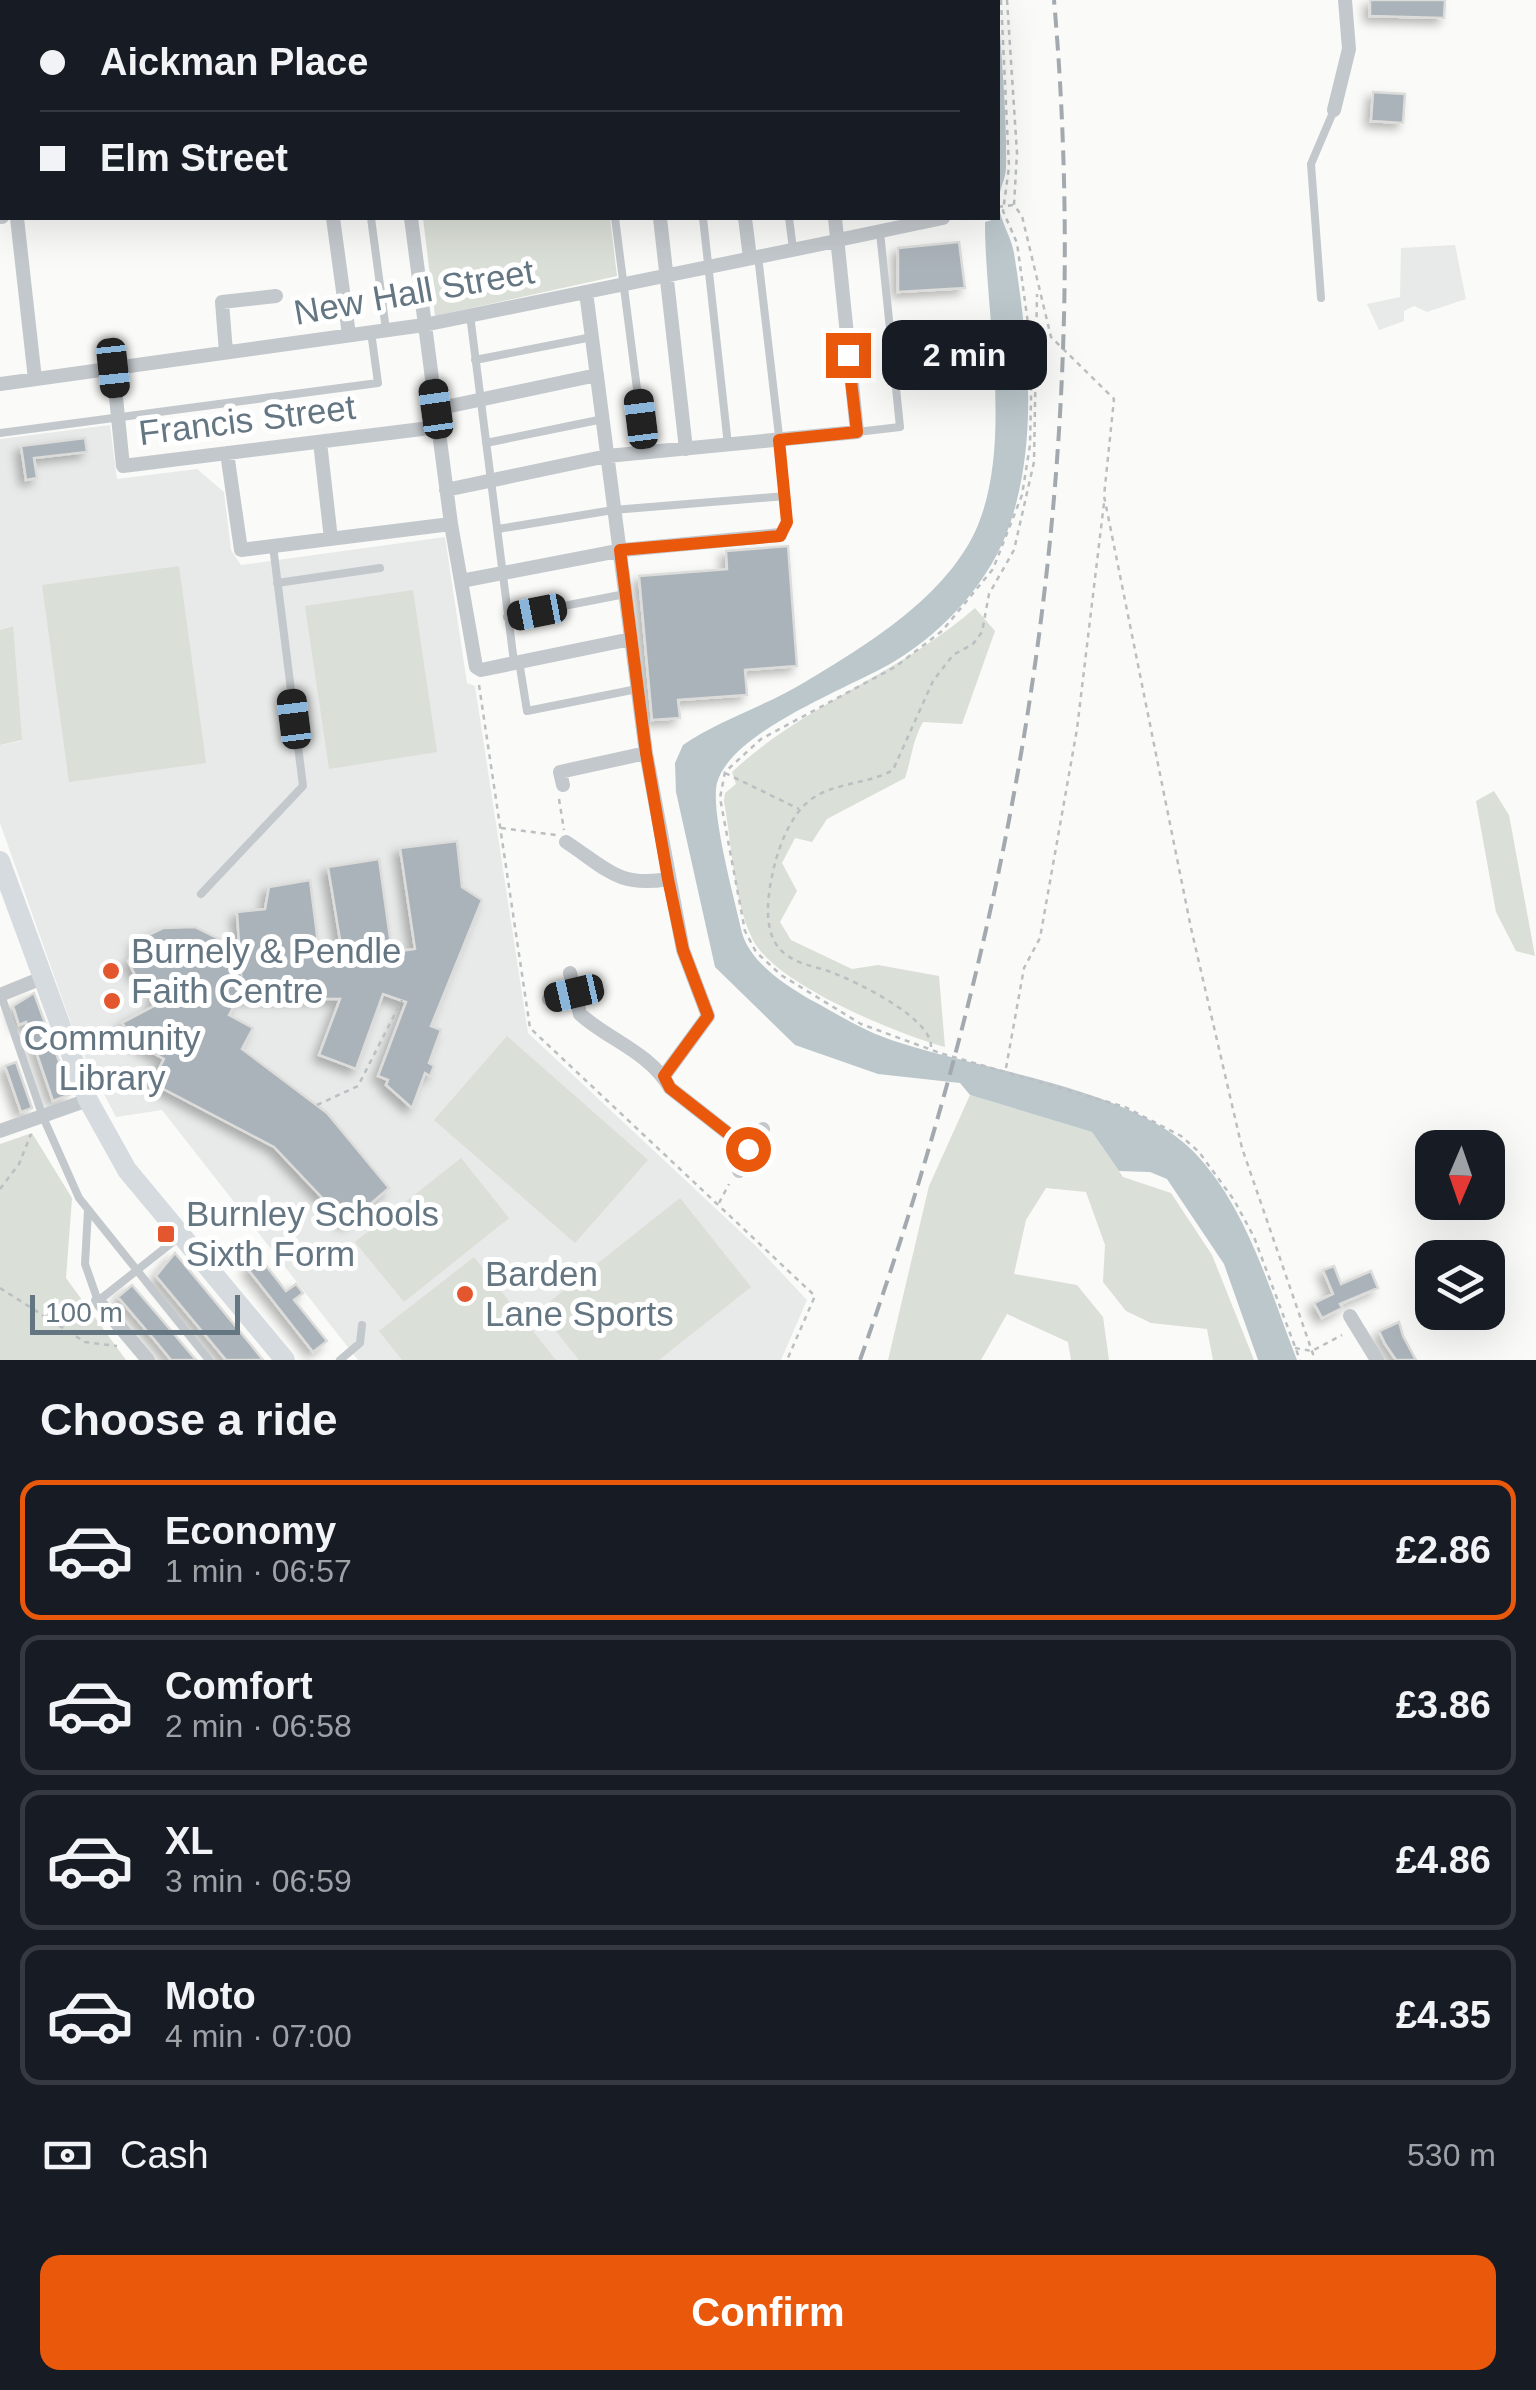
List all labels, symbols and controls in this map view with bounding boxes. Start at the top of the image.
text: Aickman Place [100,41,368,83]
text: Elm Street [100,137,288,179]
street label: New Hall Street [291,251,537,332]
callout: 2 min [883,320,1048,390]
route end [826,333,871,378]
car [95,337,131,399]
text: 2 min [923,337,1006,373]
car [417,377,455,441]
street label: Francis Street [136,387,358,452]
car [622,387,660,451]
car [505,592,569,632]
car [275,687,313,751]
place label: Burnely & Pendle Faith Centre [131,931,401,1010]
marker: Burnely & Pendle Faith Centre [100,960,122,982]
car [541,972,607,1014]
marker: Community Library [101,990,123,1012]
place label: Community Library [24,1018,201,1097]
route start [726,1127,771,1172]
north arrow [1415,1130,1505,1220]
map controls [1415,1130,1505,1330]
place label: Burnley Schools Sixth Form [186,1194,439,1273]
marker: Burnley Schools Sixth Form [155,1223,177,1245]
button: layers [1415,1240,1505,1330]
place label: Barden Lane Sports [485,1254,674,1333]
marker: Barden Lane Sports [454,1283,476,1305]
scale bar [30,1290,240,1334]
text: 100 m [45,1297,123,1328]
text: Choose a ride [40,1394,338,1445]
icon: car [45,1505,135,1595]
text: Economy [165,1510,336,1552]
text: £2.86 [1396,1529,1491,1571]
text: 1 min · 06:57 [165,1553,352,1589]
icon: car [45,1660,135,1750]
text: Comfort [165,1665,313,1707]
text: £3.86 [1396,1684,1491,1726]
text: 2 min · 06:58 [165,1708,352,1744]
icon: car [45,1815,135,1905]
text: XL [165,1820,214,1862]
text: £4.86 [1396,1839,1491,1881]
text: 3 min · 06:59 [165,1863,352,1899]
icon: car [45,1970,135,2060]
text: Moto [165,1975,256,2017]
text: £4.35 [1396,1994,1491,2036]
text: 4 min · 07:00 [165,2018,352,2054]
icon: cash [40,2128,95,2183]
text: Cash [120,2134,209,2176]
text: 530 m [1407,2137,1496,2173]
button: Confirm [40,2255,1496,2370]

